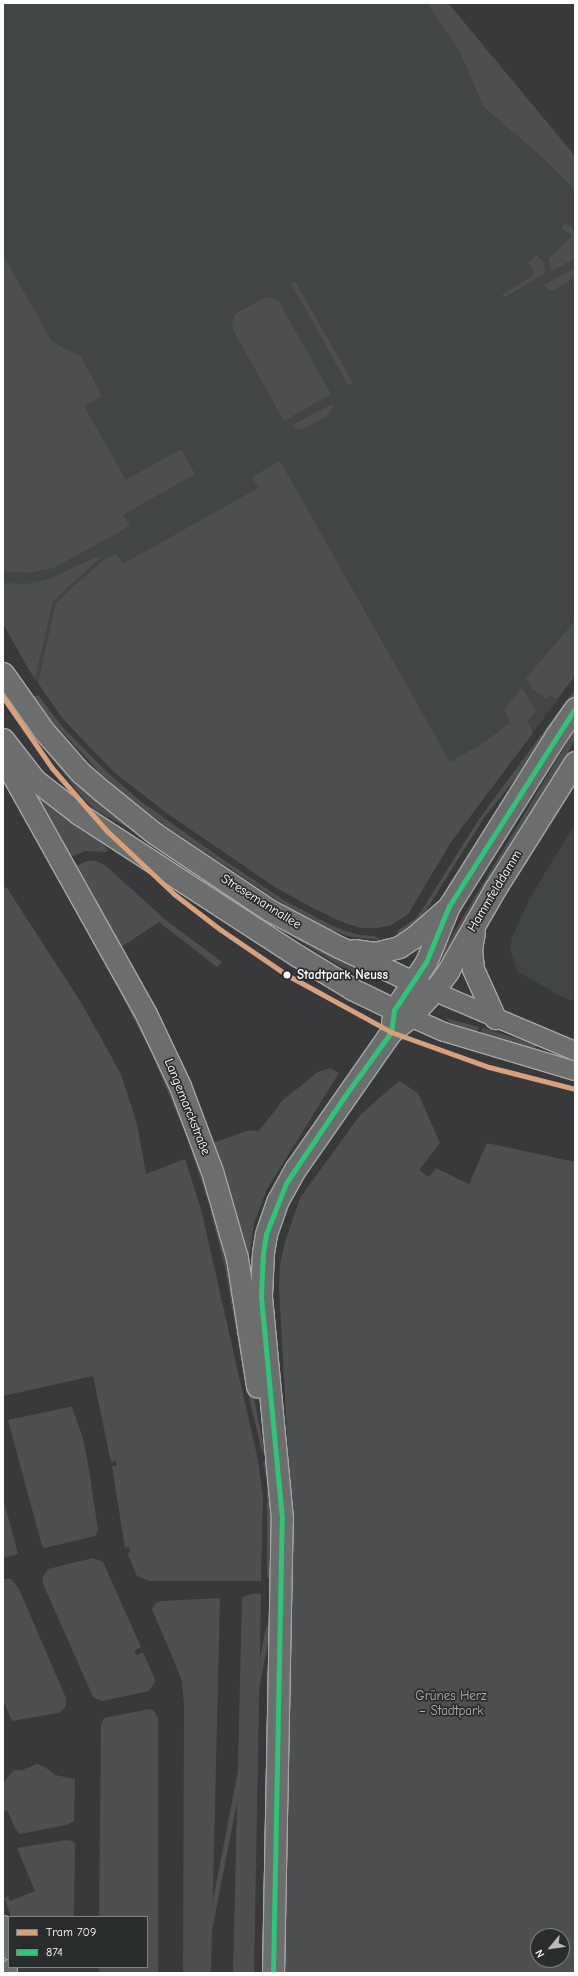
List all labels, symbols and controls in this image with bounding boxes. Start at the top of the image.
street label: Hammfelddamm [465,847,525,935]
street label: Stresemannallee [218,871,304,933]
place label: Stadtpark Neuss [297,967,388,983]
marker: Stadtpark Neuss [280,968,294,982]
street label: Langemarckstraße [161,1057,213,1157]
park label: Grünes Herz – Stadtpark [415,1689,487,1720]
legend [8,1916,148,1968]
text: Tram 709 [46,1925,96,1939]
north arrow [530,1928,570,1968]
text: 874 [46,1945,63,1959]
text: N [533,1947,547,1960]

